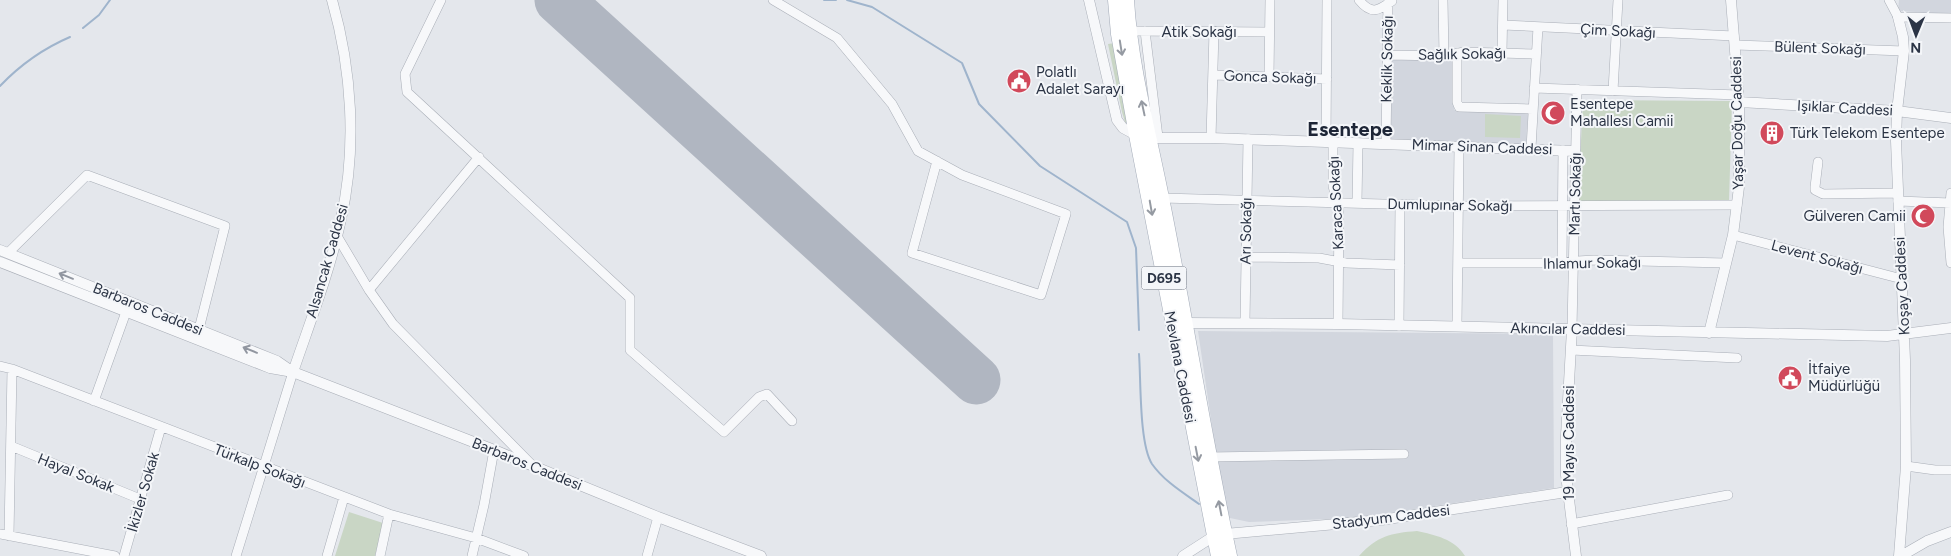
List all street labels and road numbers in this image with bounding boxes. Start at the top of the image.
street label: Keklik Sokağı [1377,15,1397,103]
street label: Çim Sokağı [1580,20,1656,42]
street label: Atik Sokağı [1161,23,1237,41]
street label: Bülent Sokağı [1774,37,1866,59]
street label: Sağlık Sokağı [1418,44,1506,64]
street label: Yaşar Doğu Caddesi [1727,56,1747,190]
street label: Gonca Sokağı [1223,66,1317,88]
street label: Işıklar Caddesi [1796,96,1894,120]
street label: Mimar Sinan Caddesi [1411,136,1553,158]
street label: Martı Sokağı [1565,152,1585,236]
street label: Karaca Sokağı [1325,156,1347,250]
street label: Dumlupınar Sokağı [1387,195,1513,215]
street label: Arı Sokağı [1236,197,1256,265]
street label: Alsancak Caddesi [302,202,352,320]
street label: Levent Sokağı [1769,236,1865,278]
street label: Koşay Caddesi [1890,236,1914,336]
street label: Ihlamur Sokağı [1543,253,1641,273]
road number: D695 [1142,266,1186,290]
street label: Barbaros Caddesi [90,279,206,339]
street label: Mevlana Caddesi [1160,309,1200,425]
street label: Akıncılar Caddesi [1510,319,1626,339]
street label: 19 Mayıs Caddesi [1560,385,1578,501]
street label: Barbaros Caddesi [469,434,585,494]
street label: Türkalp Sokağı [212,440,308,492]
street label: Hayal Sokak [35,449,118,497]
street label: İkizler Sokak [123,449,163,534]
street label: Stadyum Caddesi [1331,501,1451,533]

